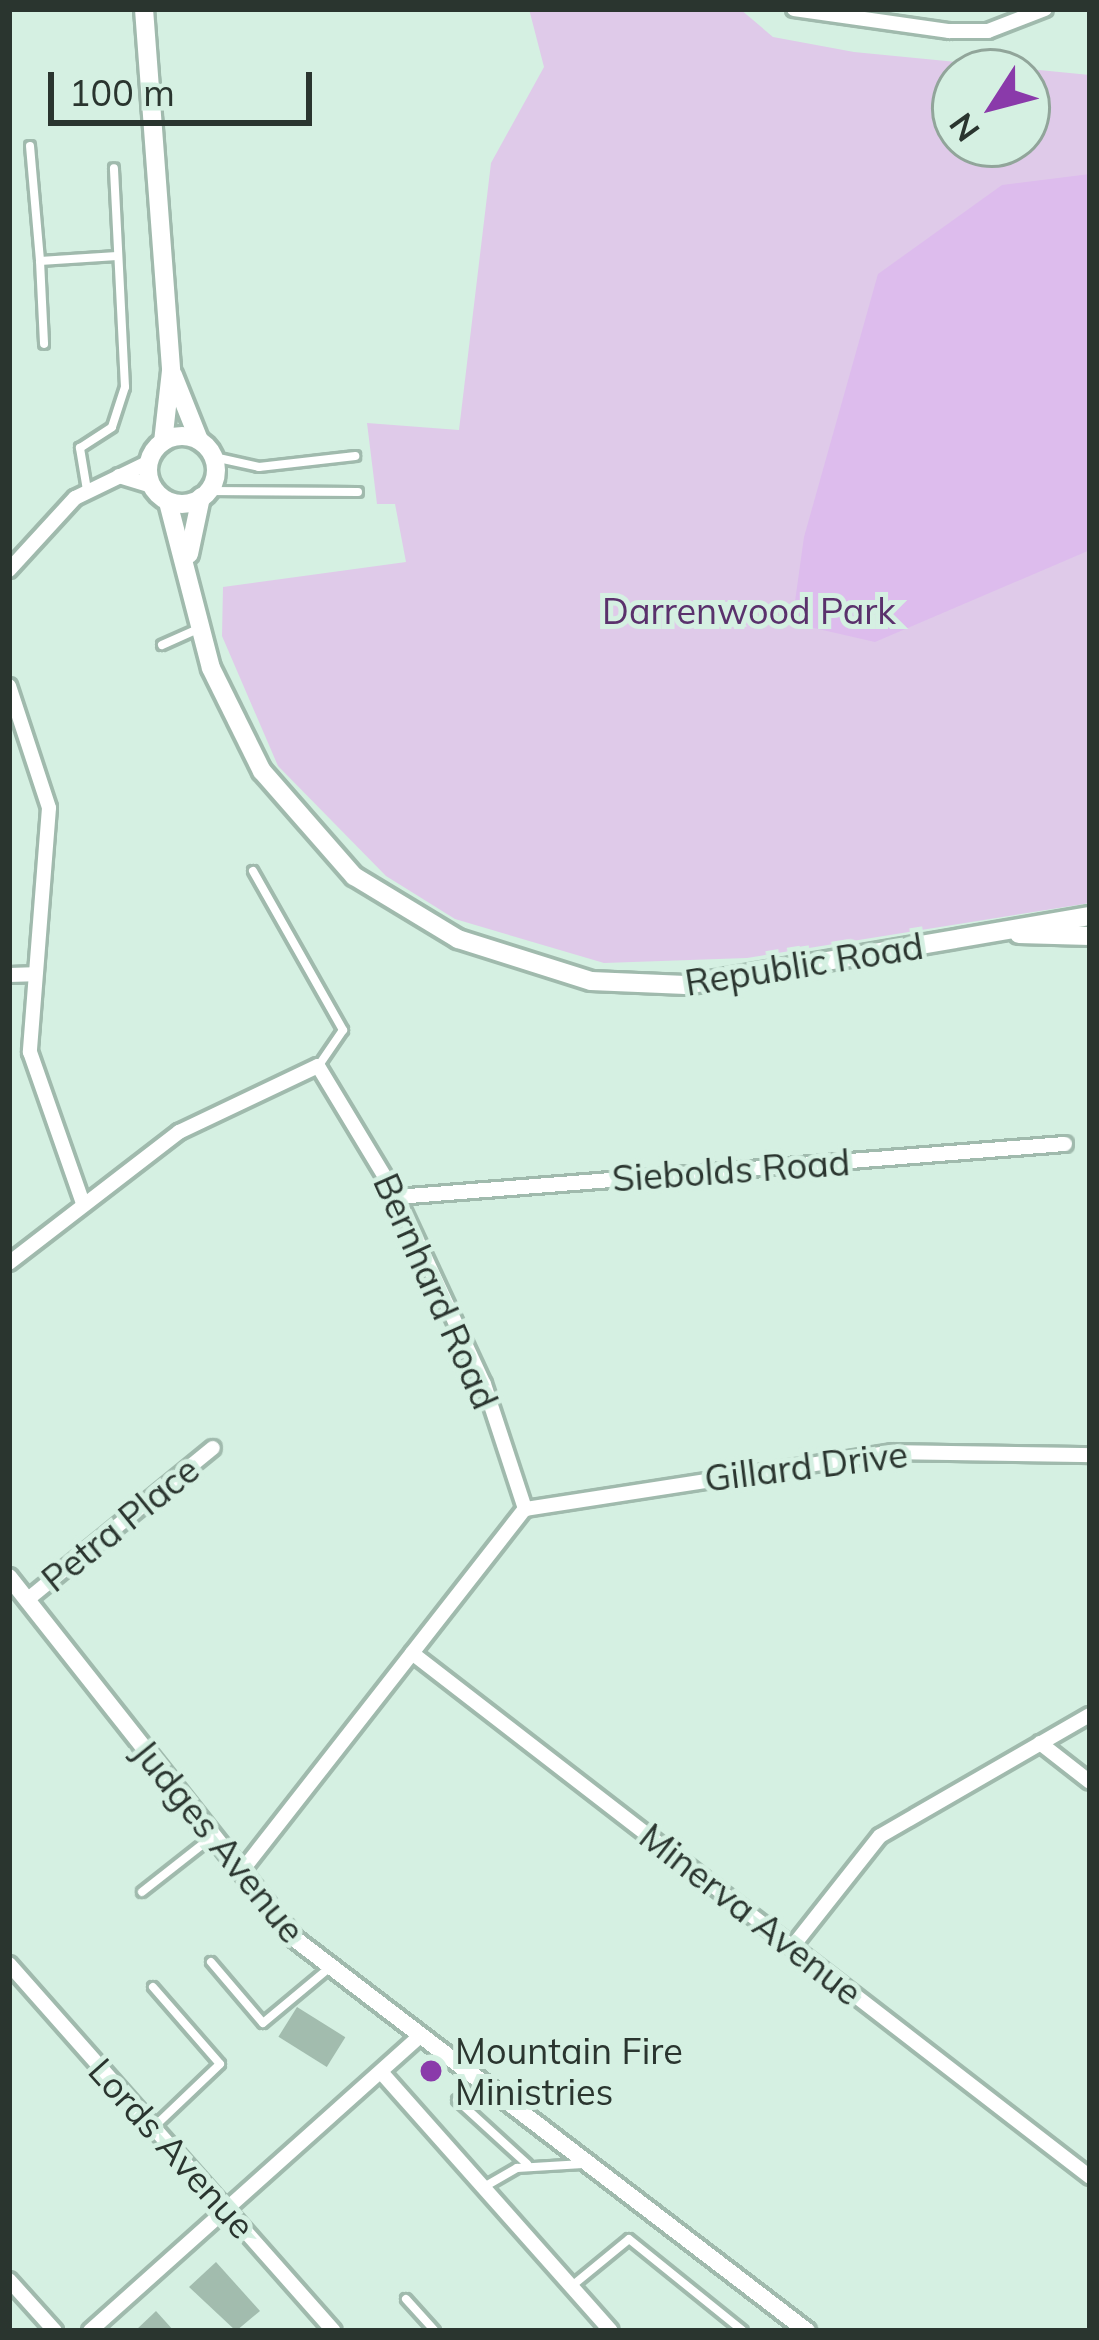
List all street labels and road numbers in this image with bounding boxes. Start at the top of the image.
street label: Republic Road [682,924,926,1004]
street label: Siebolds Road [611,1140,851,1200]
street label: Bernhard Road [365,1167,507,1415]
street label: Gillard Drive [702,1432,910,1500]
street label: Petra Place [33,1448,207,1600]
street label: Judges Avenue [124,1731,314,1951]
street label: Minerva Avenue [632,1814,870,2014]
street label: Lords Avenue [80,2049,264,2247]

